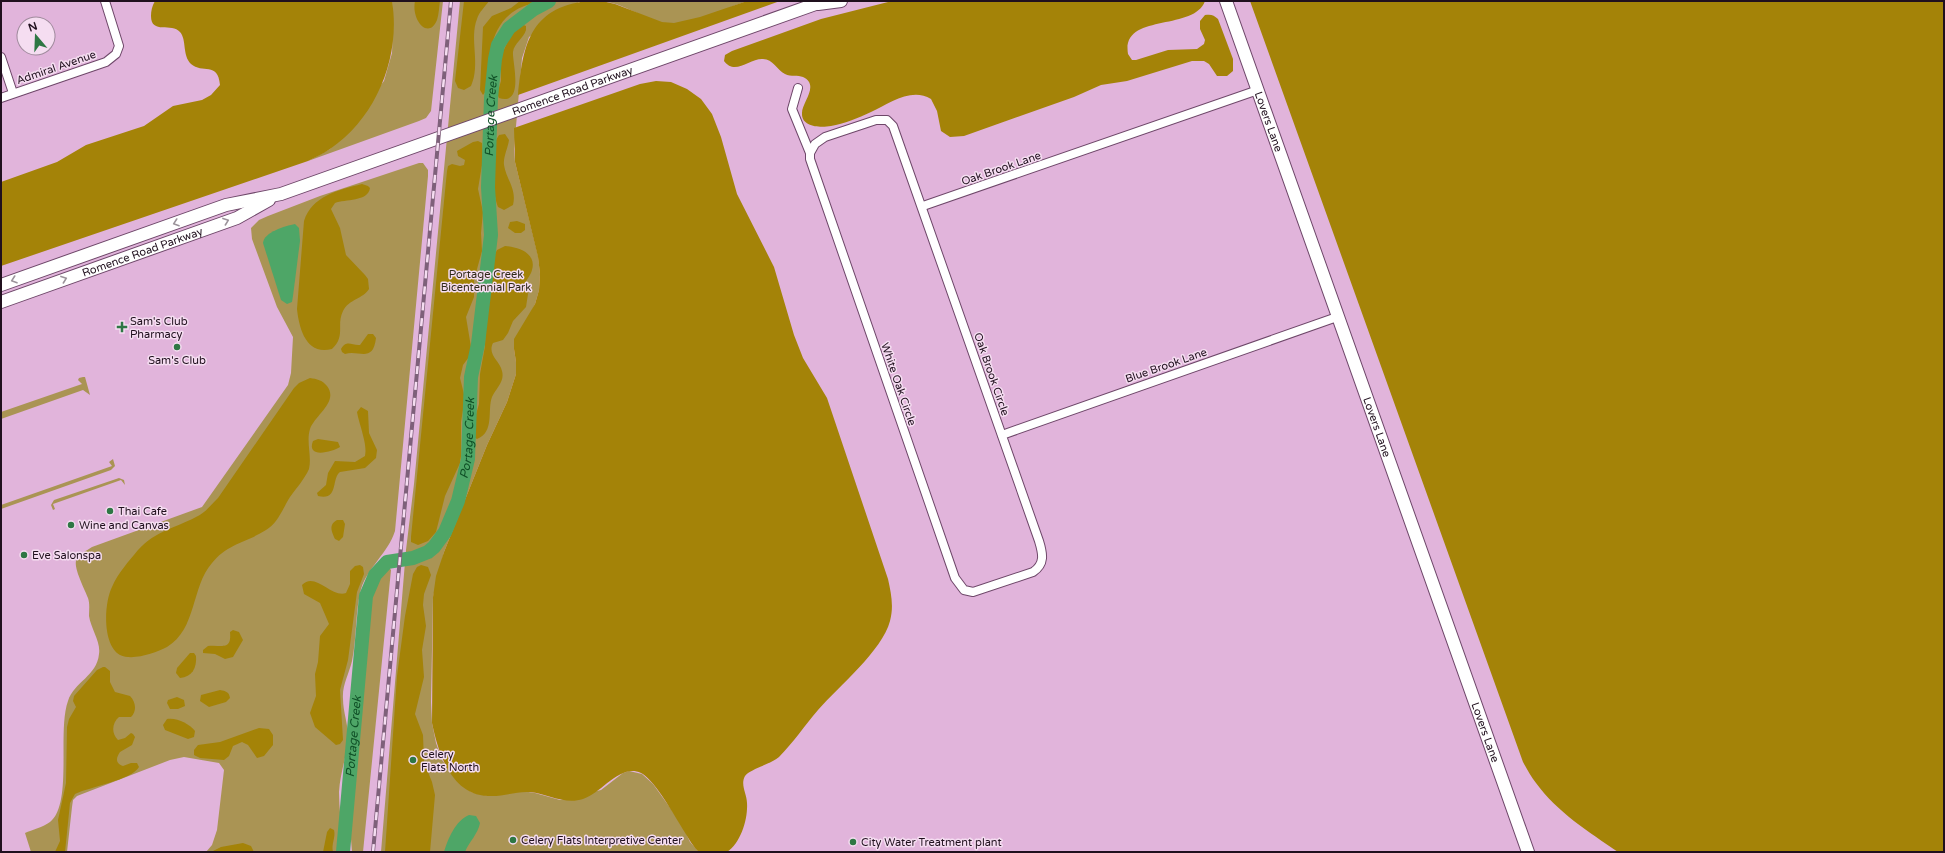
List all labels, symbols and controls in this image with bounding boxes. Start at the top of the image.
north arrow [16,16,56,56]
text: N [27,19,39,35]
street label: Admiral Avenue [15,48,98,87]
street label: Romence Road Parkway [510,63,635,118]
water label: Portage Creek [482,73,500,157]
street label: Lovers Lane [1252,90,1285,154]
street label: Oak Brook Lane [960,149,1043,188]
one-way arrow [172,218,179,227]
one-way arrow [223,218,230,226]
street label: Romence Road Parkway [80,225,205,280]
park label: Portage Creek Bicentennial Park [441,268,531,294]
one-way arrow [61,275,68,284]
one-way arrow [10,276,17,284]
place label: Sam's Club Pharmacy [130,315,188,341]
marker: Sam's Club Pharmacy [117,322,127,332]
street label: Oak Brook Circle [971,331,1012,417]
street label: White Oak Circle [878,341,919,427]
marker: Sam's Club [172,342,182,352]
street label: Blue Brook Lane [1124,345,1209,386]
place label: Sam's Club [148,354,206,367]
street label: Lovers Lane [1360,395,1393,459]
water label: Portage Creek [457,396,477,480]
place label: Thai Cafe [118,505,167,518]
marker: Thai Cafe [105,506,115,516]
place label: Wine and Canvas [79,519,169,532]
marker: Wine and Canvas [66,520,76,530]
place label: Eve Salonspa [32,549,101,562]
marker: Eve Salonspa [19,550,29,560]
water label: Portage Creek [343,694,364,778]
street label: Lovers Lane [1468,701,1502,764]
place label: Celery Flats North [421,748,479,774]
marker: Celery Flats North [408,755,418,765]
place label: Celery Flats Interpretive Center [521,834,683,847]
marker: Celery Flats Interpretive Center [508,835,518,845]
place label: City Water Treatment plant [861,836,1002,849]
marker: City Water Treatment plant [848,837,858,847]

